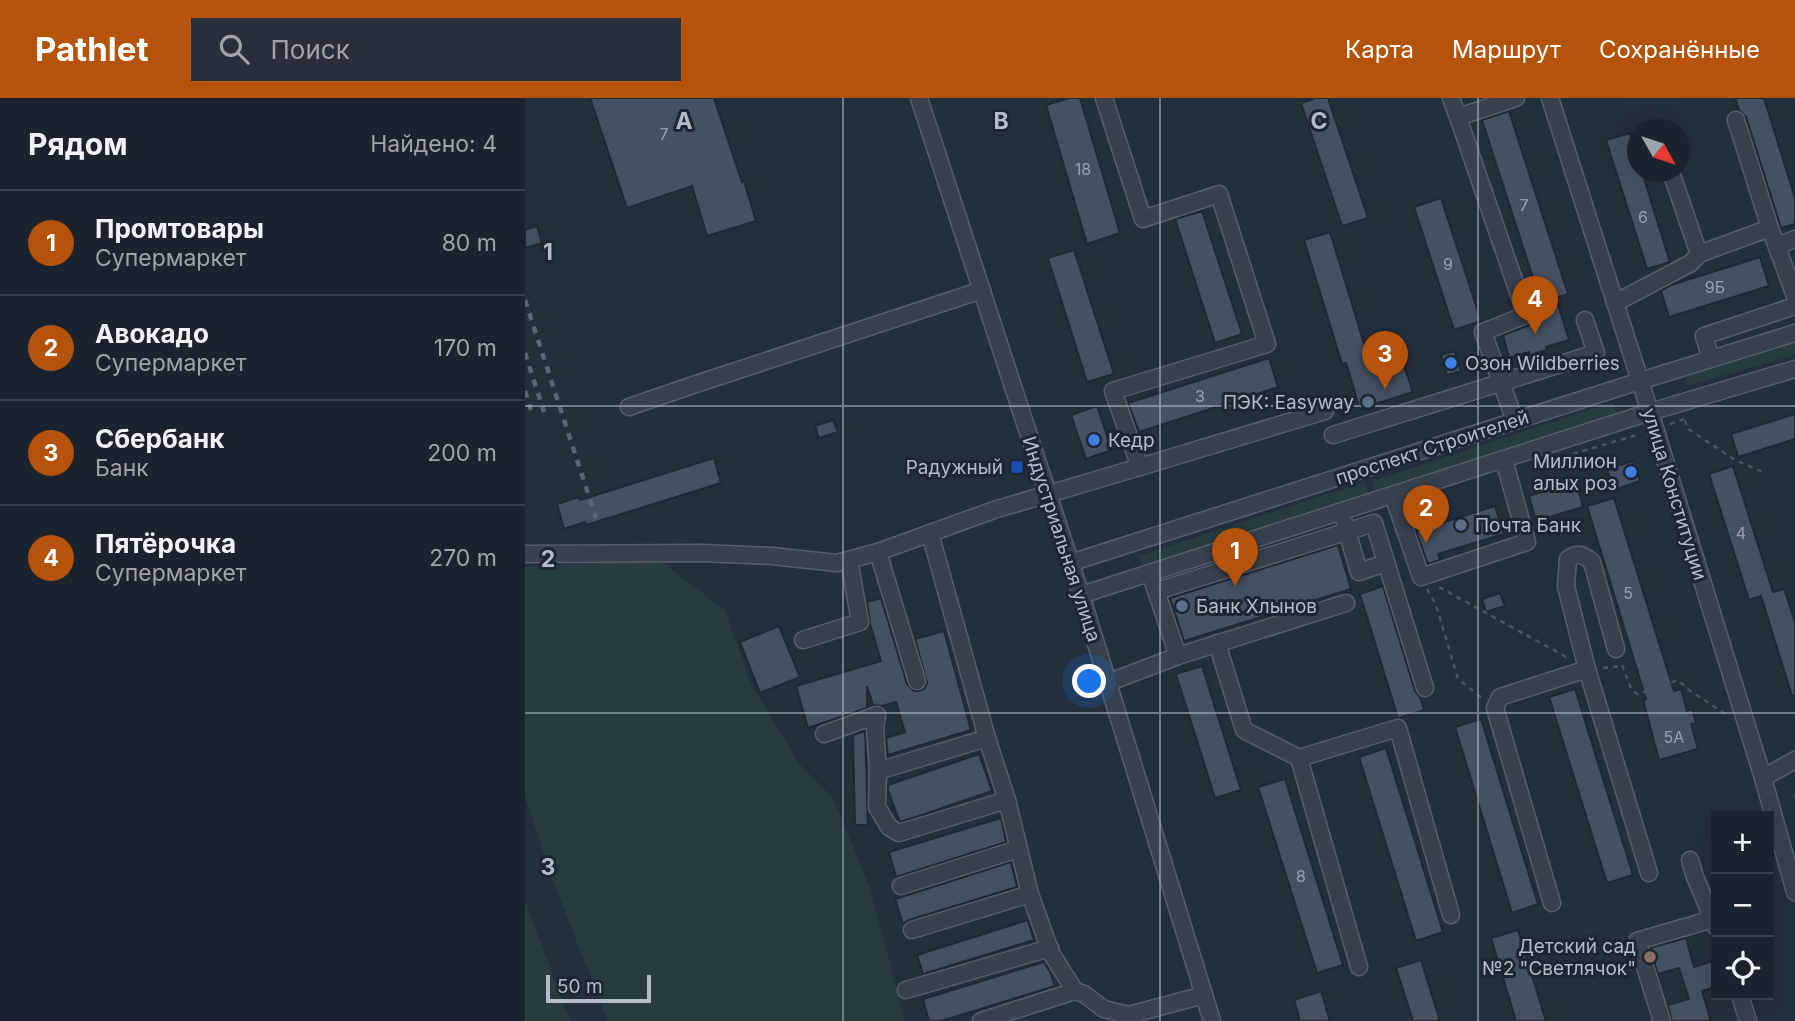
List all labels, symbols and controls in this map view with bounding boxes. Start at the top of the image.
search box [191,18,681,81]
text: Pathlet [35,29,149,69]
icon: search [215,30,253,68]
text: Поиск [271,34,350,65]
text: Карта [1345,35,1414,64]
text: Маршрут [1452,35,1561,64]
text: Сохранённые [1599,35,1760,64]
text: A [675,107,693,135]
text: B [993,107,1009,135]
text: C [1310,107,1328,135]
north arrow [1627,119,1690,182]
house number: 7 [659,124,669,144]
text: Рядом [28,126,128,162]
text: Найдено: 4 [370,130,497,158]
house number: 18 [1075,159,1091,179]
house number: 7 [1519,195,1529,215]
house number: 6 [1638,207,1648,227]
text: Промтовары [95,213,264,244]
text: 1 [46,229,56,257]
text: 80 m [442,229,497,257]
text: 1 [543,238,553,266]
text: Супермаркет [95,244,247,272]
house number: 9 [1443,254,1453,274]
pin: 4 [1512,276,1558,334]
house number: 9Б [1705,277,1725,297]
text: Авокадо [95,318,209,349]
pin: 3 [1362,331,1408,389]
text: 2 [44,334,58,362]
text: 170 m [434,334,497,362]
text: Супермаркет [95,349,247,377]
place label: Озон Wildberries [1465,352,1620,375]
marker: Озон Wildberries [1443,355,1459,371]
house number: 3 [1195,386,1205,406]
place label: ПЭК: Easyway [1223,391,1354,414]
marker: ПЭК: Easyway [1360,394,1376,410]
street label: проспект Строителей [1333,405,1532,490]
street label: улица Конституции [1637,405,1712,583]
text: Сбербанк [95,423,224,454]
place label: Кедр [1108,429,1155,452]
marker: Кедр [1086,432,1102,448]
street label: Индустриальная улица [1017,434,1106,645]
text: 3 [44,439,58,467]
text: 200 m [427,439,497,467]
place label: Миллион алых роз [1533,450,1617,495]
text: Банк [95,454,149,482]
place label: Радужный [906,456,1003,479]
marker: Радужный [1009,459,1025,475]
marker: Миллион алых роз [1623,464,1639,480]
pin: 2 [1403,485,1449,543]
place label: Почта Банк [1475,514,1582,537]
marker: Почта Банк [1453,517,1469,533]
house number: 4 [1736,523,1746,543]
text: Пятёрочка [95,528,236,559]
pin: 1 [1212,528,1258,586]
text: 4 [43,544,59,572]
text: 270 m [429,544,497,572]
text: 2 [541,545,555,573]
text: Супермаркет [95,559,247,587]
house number: 5 [1623,583,1633,603]
place label: Банк Хлынов [1196,595,1317,618]
marker: Банк Хлынов [1174,598,1190,614]
your location [1072,664,1106,698]
house number: 5А [1664,727,1684,747]
map controls [1711,811,1774,1000]
button: + [1711,811,1774,874]
text: 3 [541,853,555,881]
house number: 8 [1296,866,1306,886]
button: − [1711,874,1774,937]
place label: Детский сад №2 "Светлячок" [1482,935,1636,980]
button: locate [1711,937,1774,1000]
marker: Детский сад №2 "Светлячок" [1642,949,1658,965]
scale bar [546,972,651,1004]
text: 50 m [557,975,603,998]

